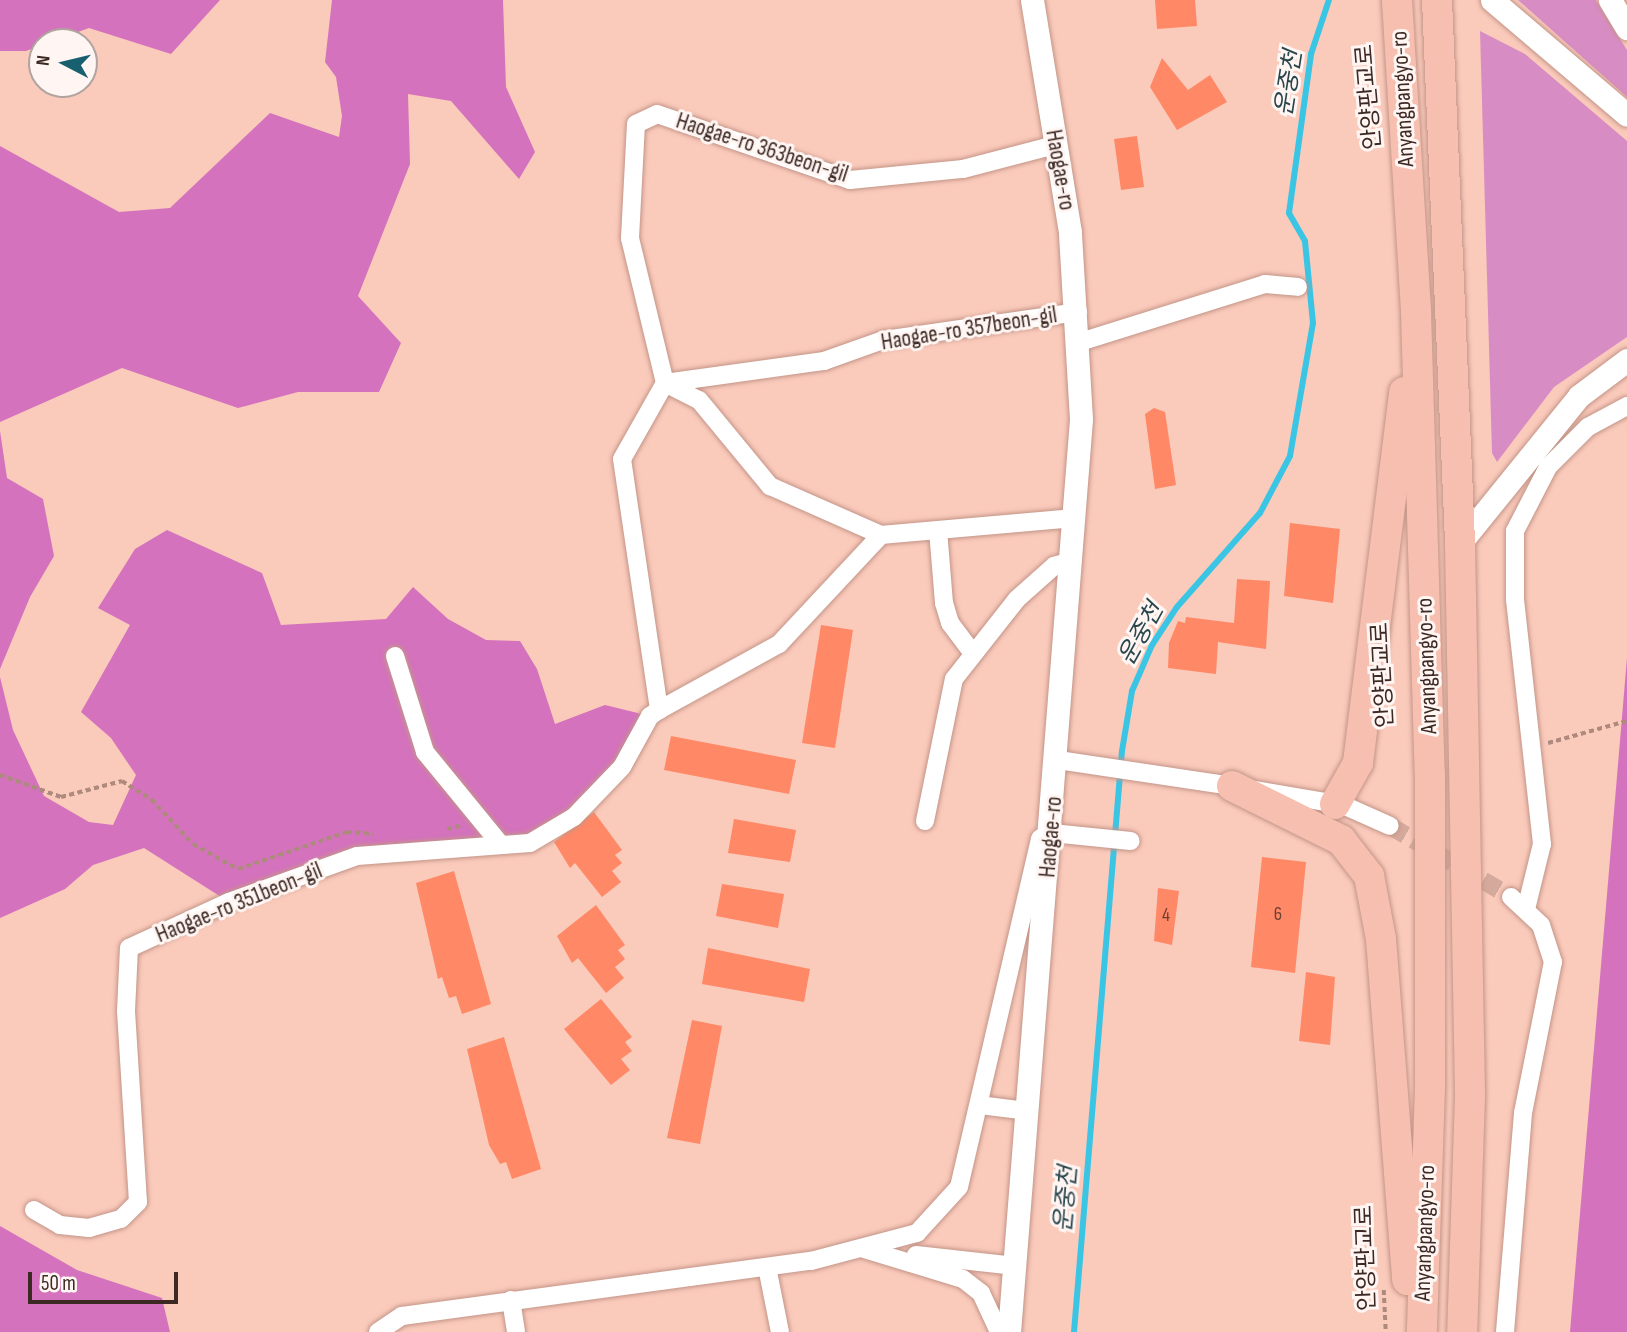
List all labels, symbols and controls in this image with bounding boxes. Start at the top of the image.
north arrow [28,28,98,98]
street label: Anyangpangyo-ro [1386,30,1420,168]
street label: 안양판교로 [1351,43,1387,151]
water label: 운중천 [1270,48,1308,118]
text: N [32,54,56,67]
street label: Haogae-ro 363beon-gil [673,107,851,189]
street label: Haogae-ro [1039,128,1081,212]
street label: Haogae-ro 357beon-gil [879,301,1059,357]
water label: 운중천 [1112,598,1170,670]
street label: Anyangpangyo-ro [1411,598,1443,734]
street label: 안양판교로 [1366,621,1400,729]
street label: Haogae-ro [1034,795,1068,879]
street label: Haogae-ro 351beon-gil [152,857,326,949]
house number: 6 [1274,904,1282,926]
house number: 4 [1162,905,1170,927]
water label: 운중천 [1049,1165,1083,1233]
street label: Anyangpangyo-ro [1409,1165,1441,1301]
street label: 안양판교로 [1350,1205,1382,1311]
scale bar [32,1258,182,1302]
text: 50 m [41,1271,76,1296]

